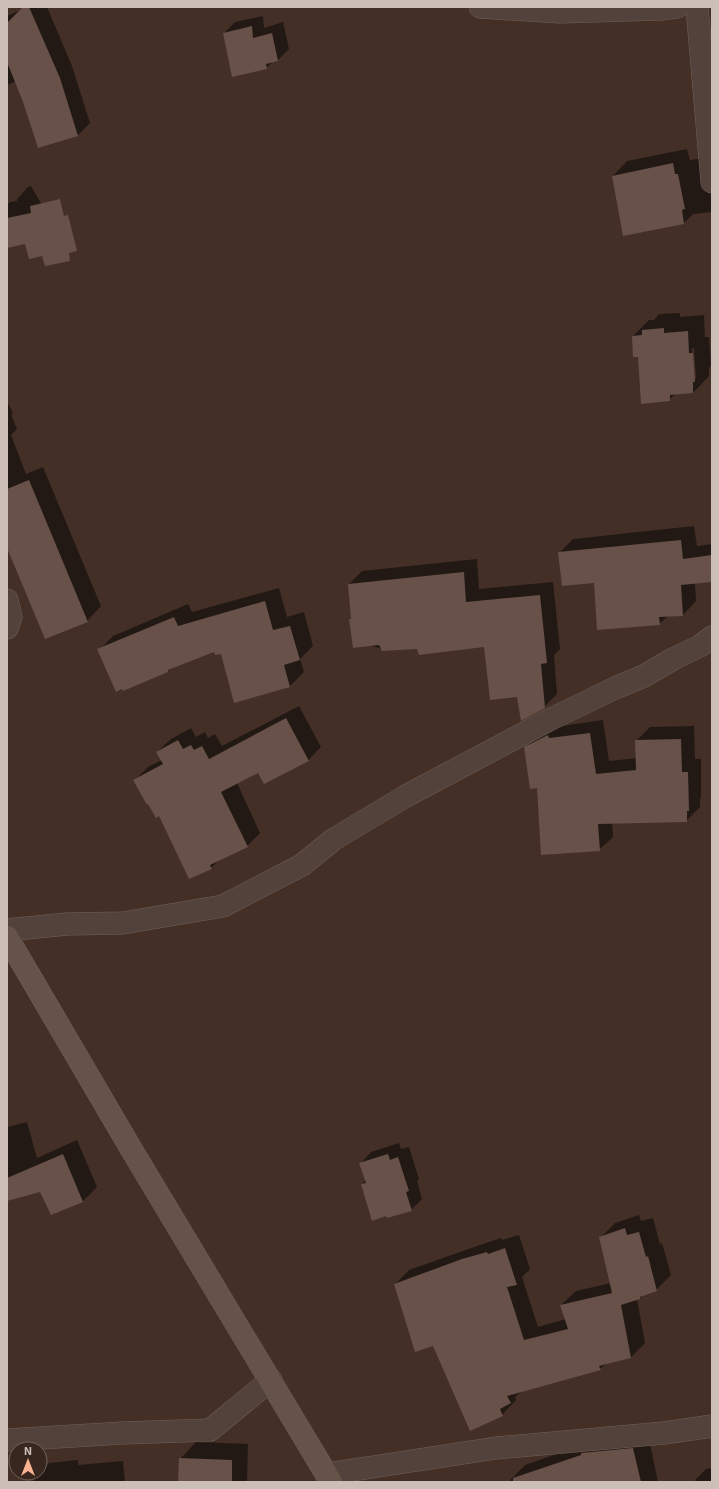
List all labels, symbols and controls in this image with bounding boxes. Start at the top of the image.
north arrow [8,1441,48,1481]
text: N [24,1444,32,1457]

